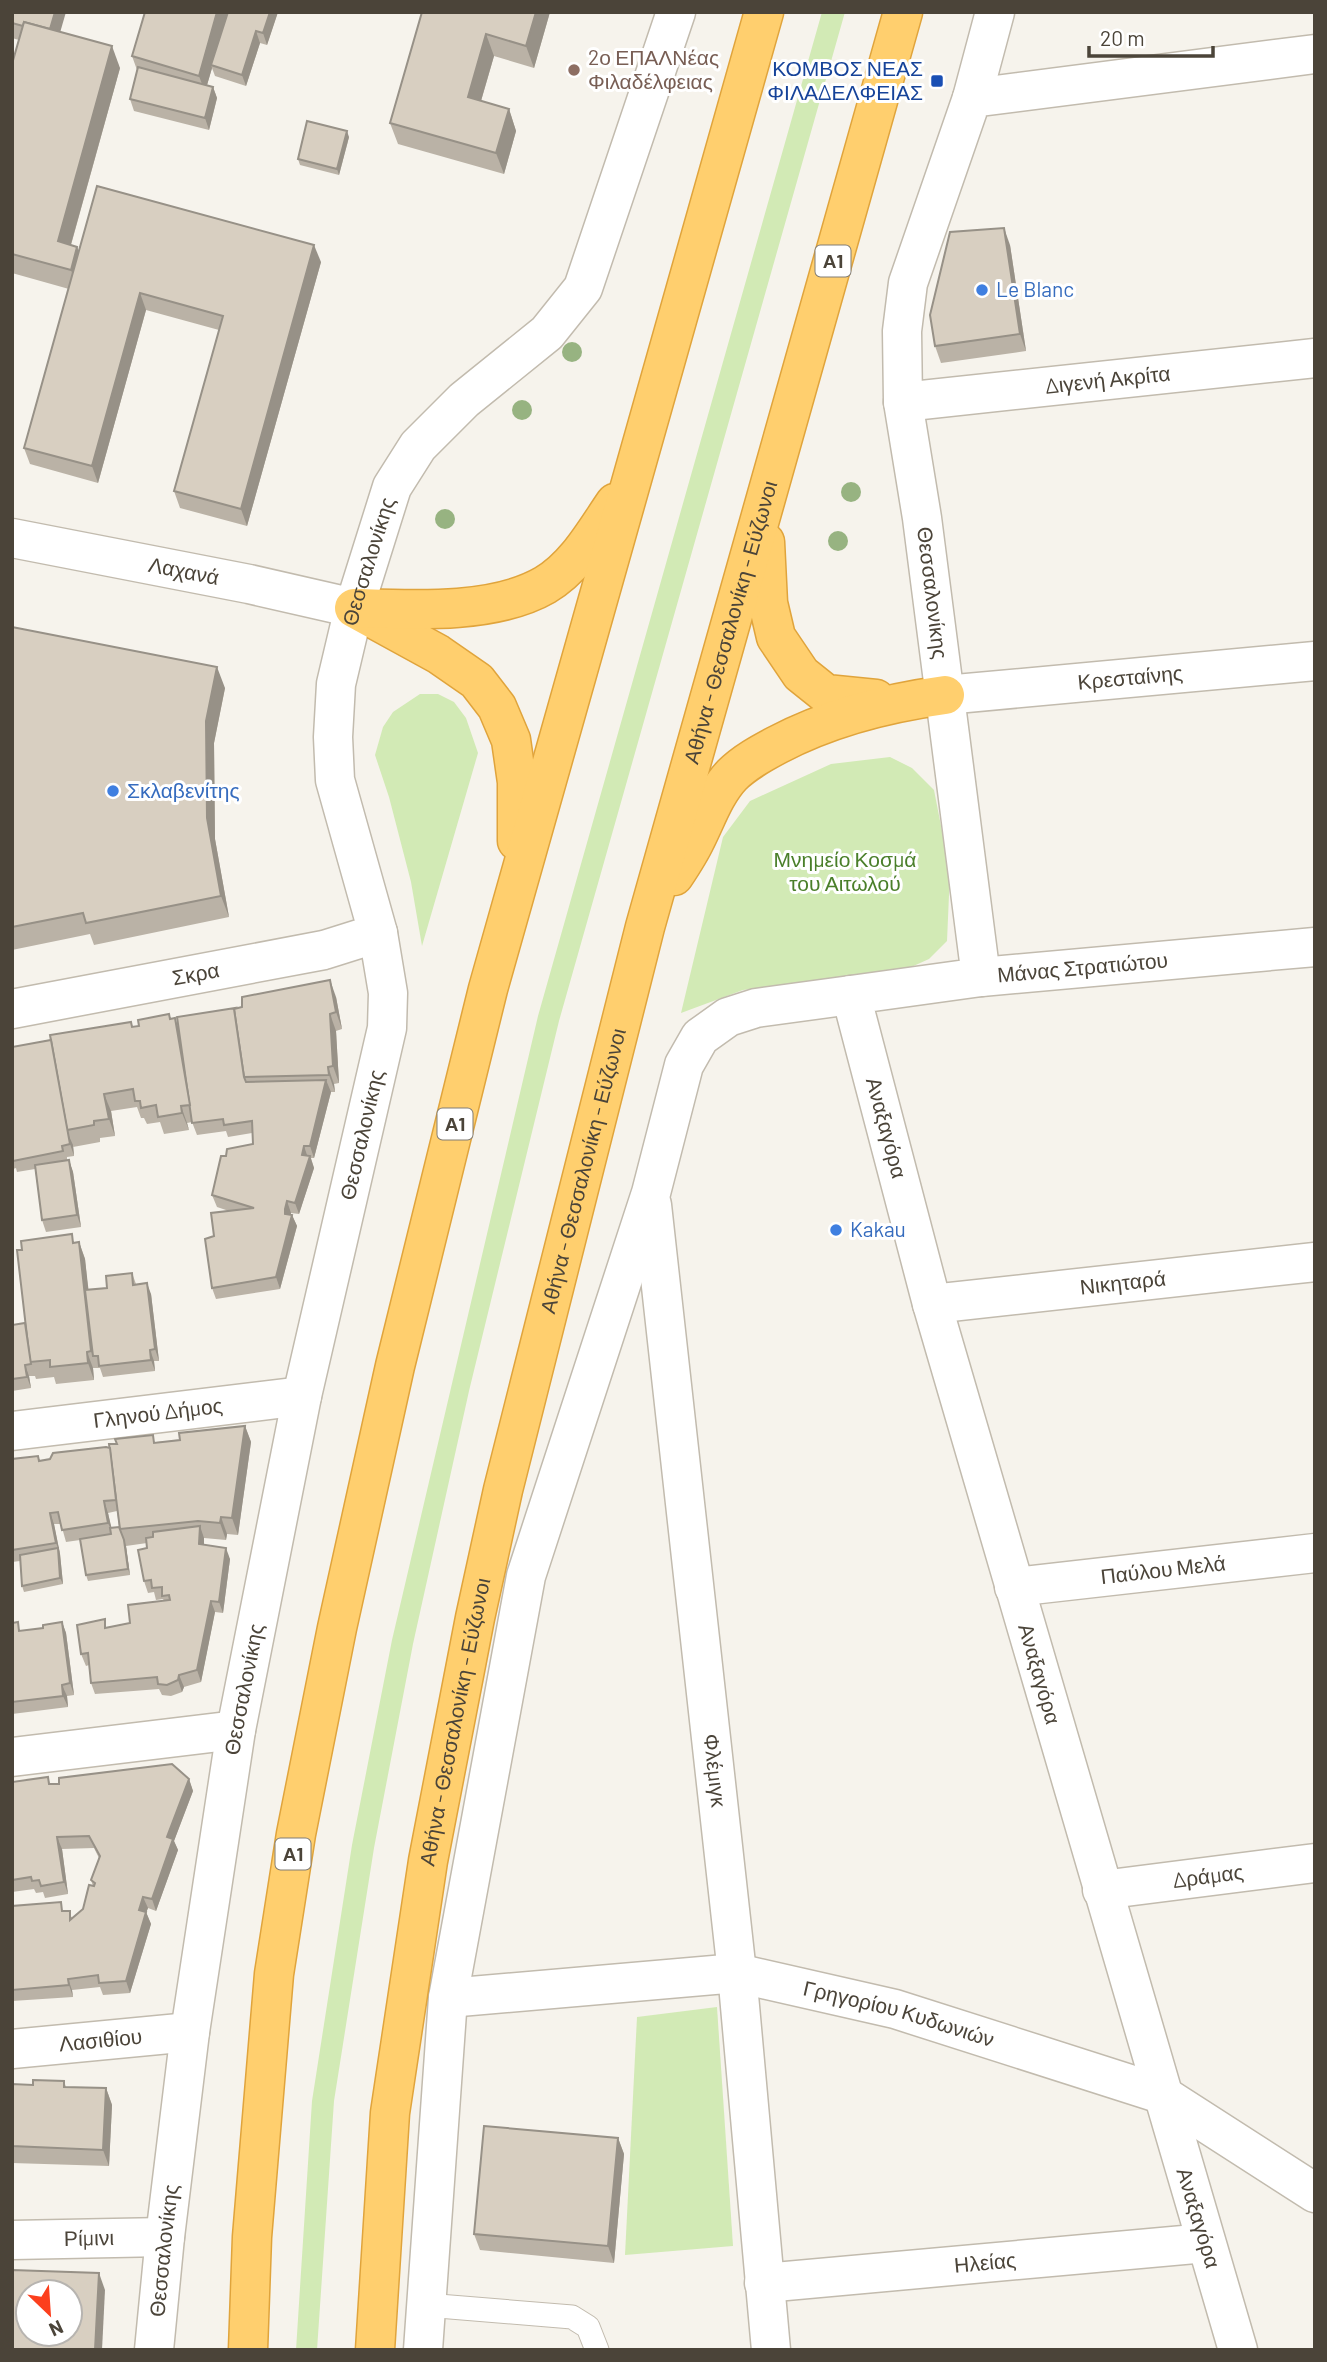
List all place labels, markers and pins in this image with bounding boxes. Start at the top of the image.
place label: 2ο ΕΠΑΛΝέας Φιλαδέλφειας [588,44,719,93]
place label: ΚΟΜΒΟΣ ΝΕΑΣ ΦΙΛΑΔΕΛΦΕΙΑΣ [767,55,923,104]
marker: 2ο ΕΠΑΛΝέας Φιλαδέλφειας [566,62,582,78]
marker: ΚΟΜΒΟΣ ΝΕΑΣ ΦΙΛΑΔΕΛΦΕΙΑΣ [929,73,945,89]
place label: Le Blanc [996,276,1074,301]
marker: Le Blanc [974,282,990,298]
place label: Σκλαβενίτης [127,777,240,802]
marker: Σκλαβενίτης [105,783,121,799]
place label: Kakau [850,1216,906,1241]
marker: Kakau [828,1222,844,1238]

